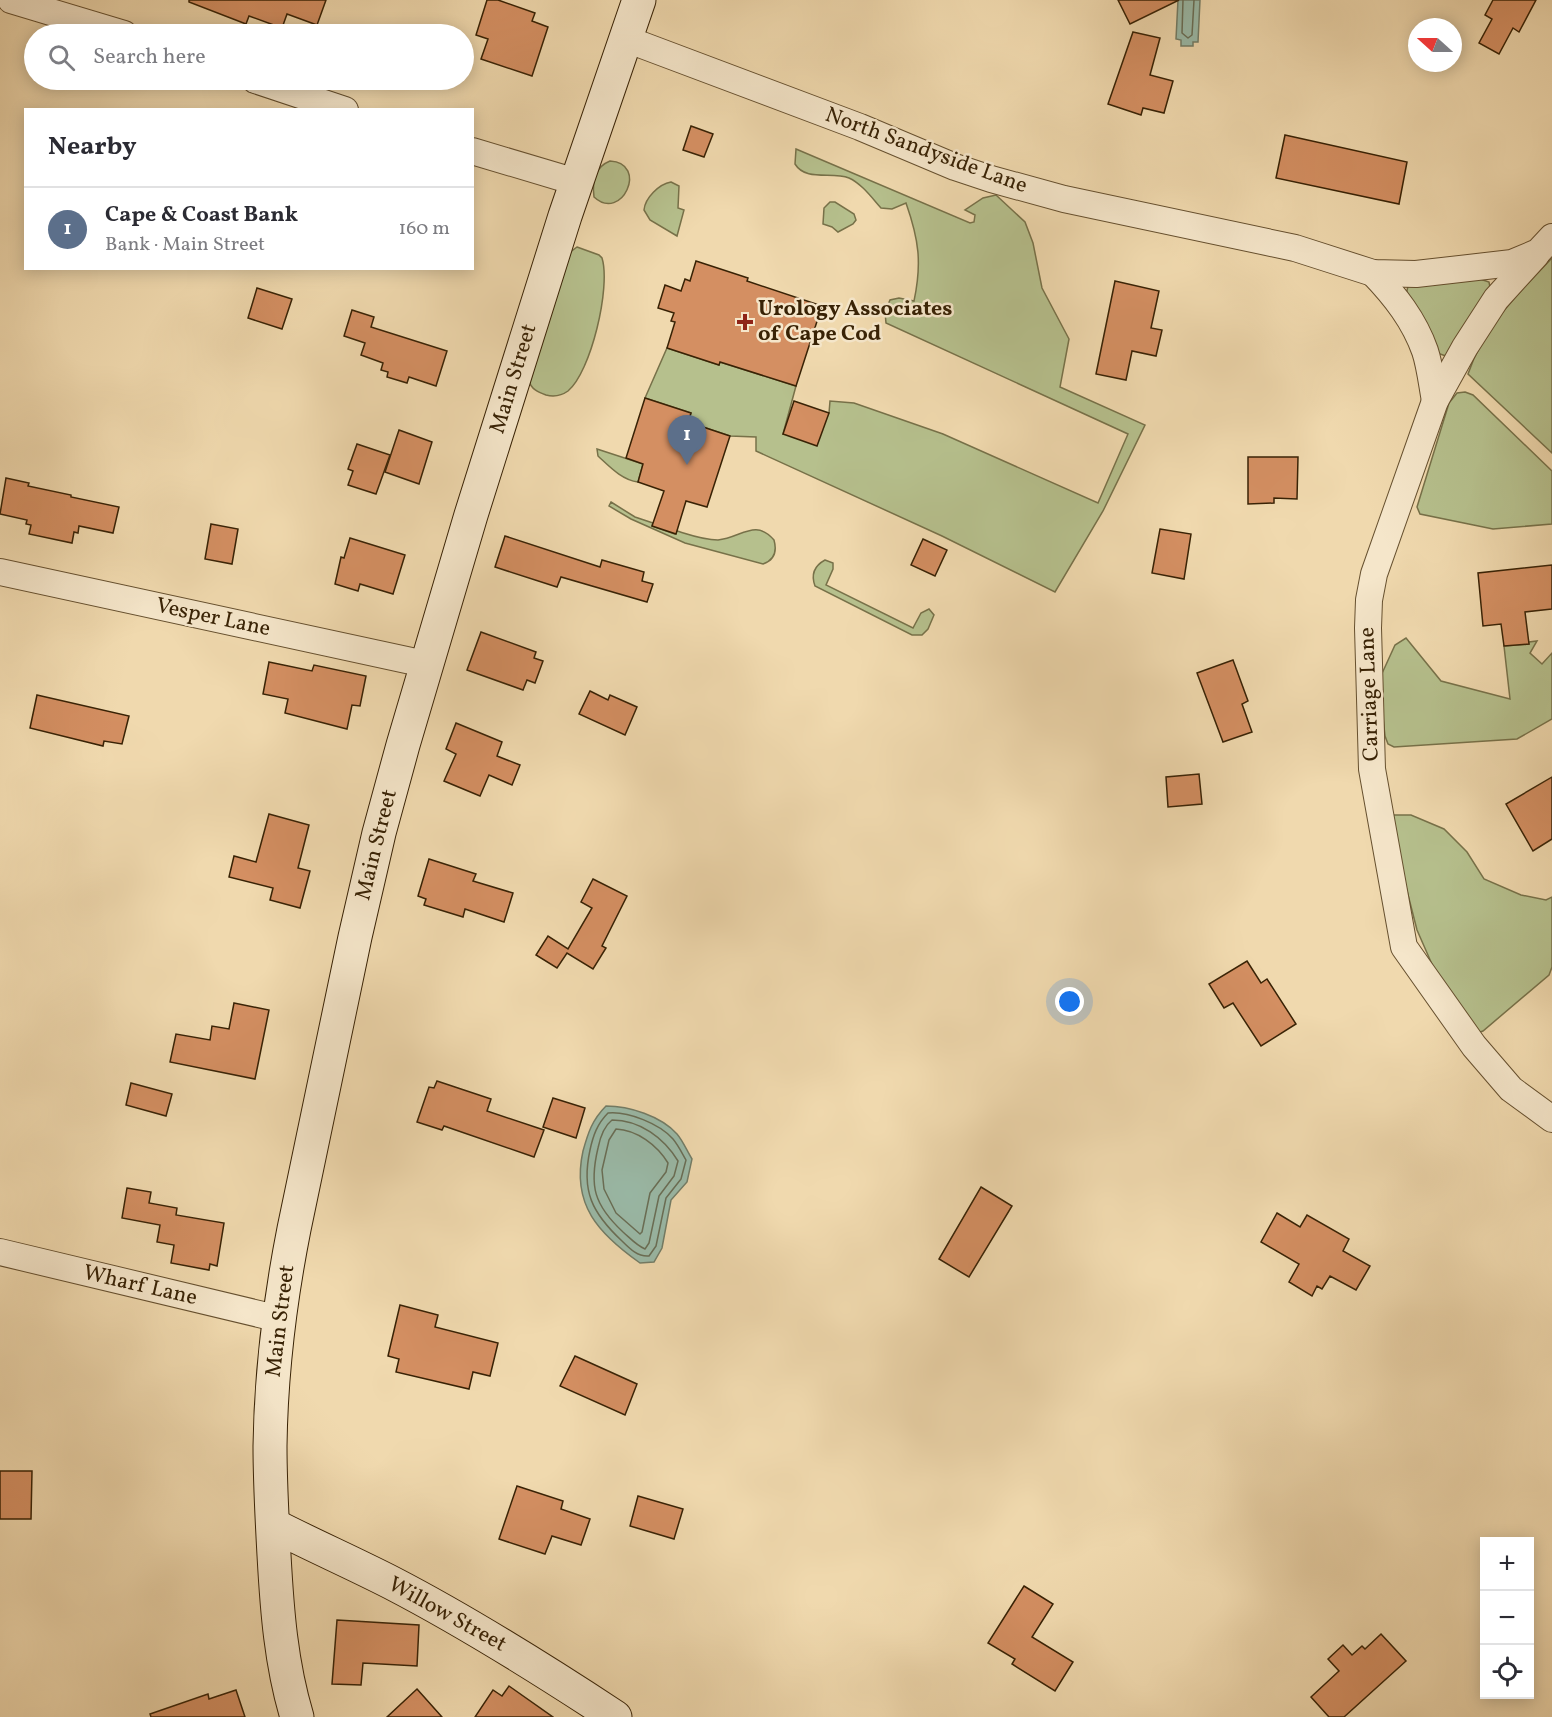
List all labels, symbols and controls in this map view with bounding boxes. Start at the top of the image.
north arrow [1408,18,1462,72]
search box [24,24,474,90]
icon: search [45,41,78,74]
text: Search here [93,42,206,73]
street label: North Sandyside Lane [821,100,1031,202]
text: Nearby [48,129,137,165]
text: Cape & Coast Bank [105,200,298,231]
text: 1 [63,215,72,243]
text: 160 m [398,215,450,243]
text: Bank · Main Street [105,231,265,259]
place label: Urology Associates of Cape Cod [758,294,952,350]
marker: Urology Associates of Cape Cod [736,313,754,331]
street label: Main Street [483,320,545,438]
pin: 1 [668,416,706,465]
street label: Vesper Lane [153,591,273,645]
street label: Carriage Lane [1352,626,1388,762]
street label: Main Street [348,786,406,904]
your location [1055,987,1084,1016]
street label: Wharf Lane [80,1258,200,1314]
street label: Main Street [259,1263,303,1379]
map controls [1480,1537,1534,1699]
button: + [1480,1537,1534,1591]
street label: Willow Street [382,1570,512,1660]
button: − [1480,1591,1534,1645]
button: locate [1480,1645,1534,1699]

